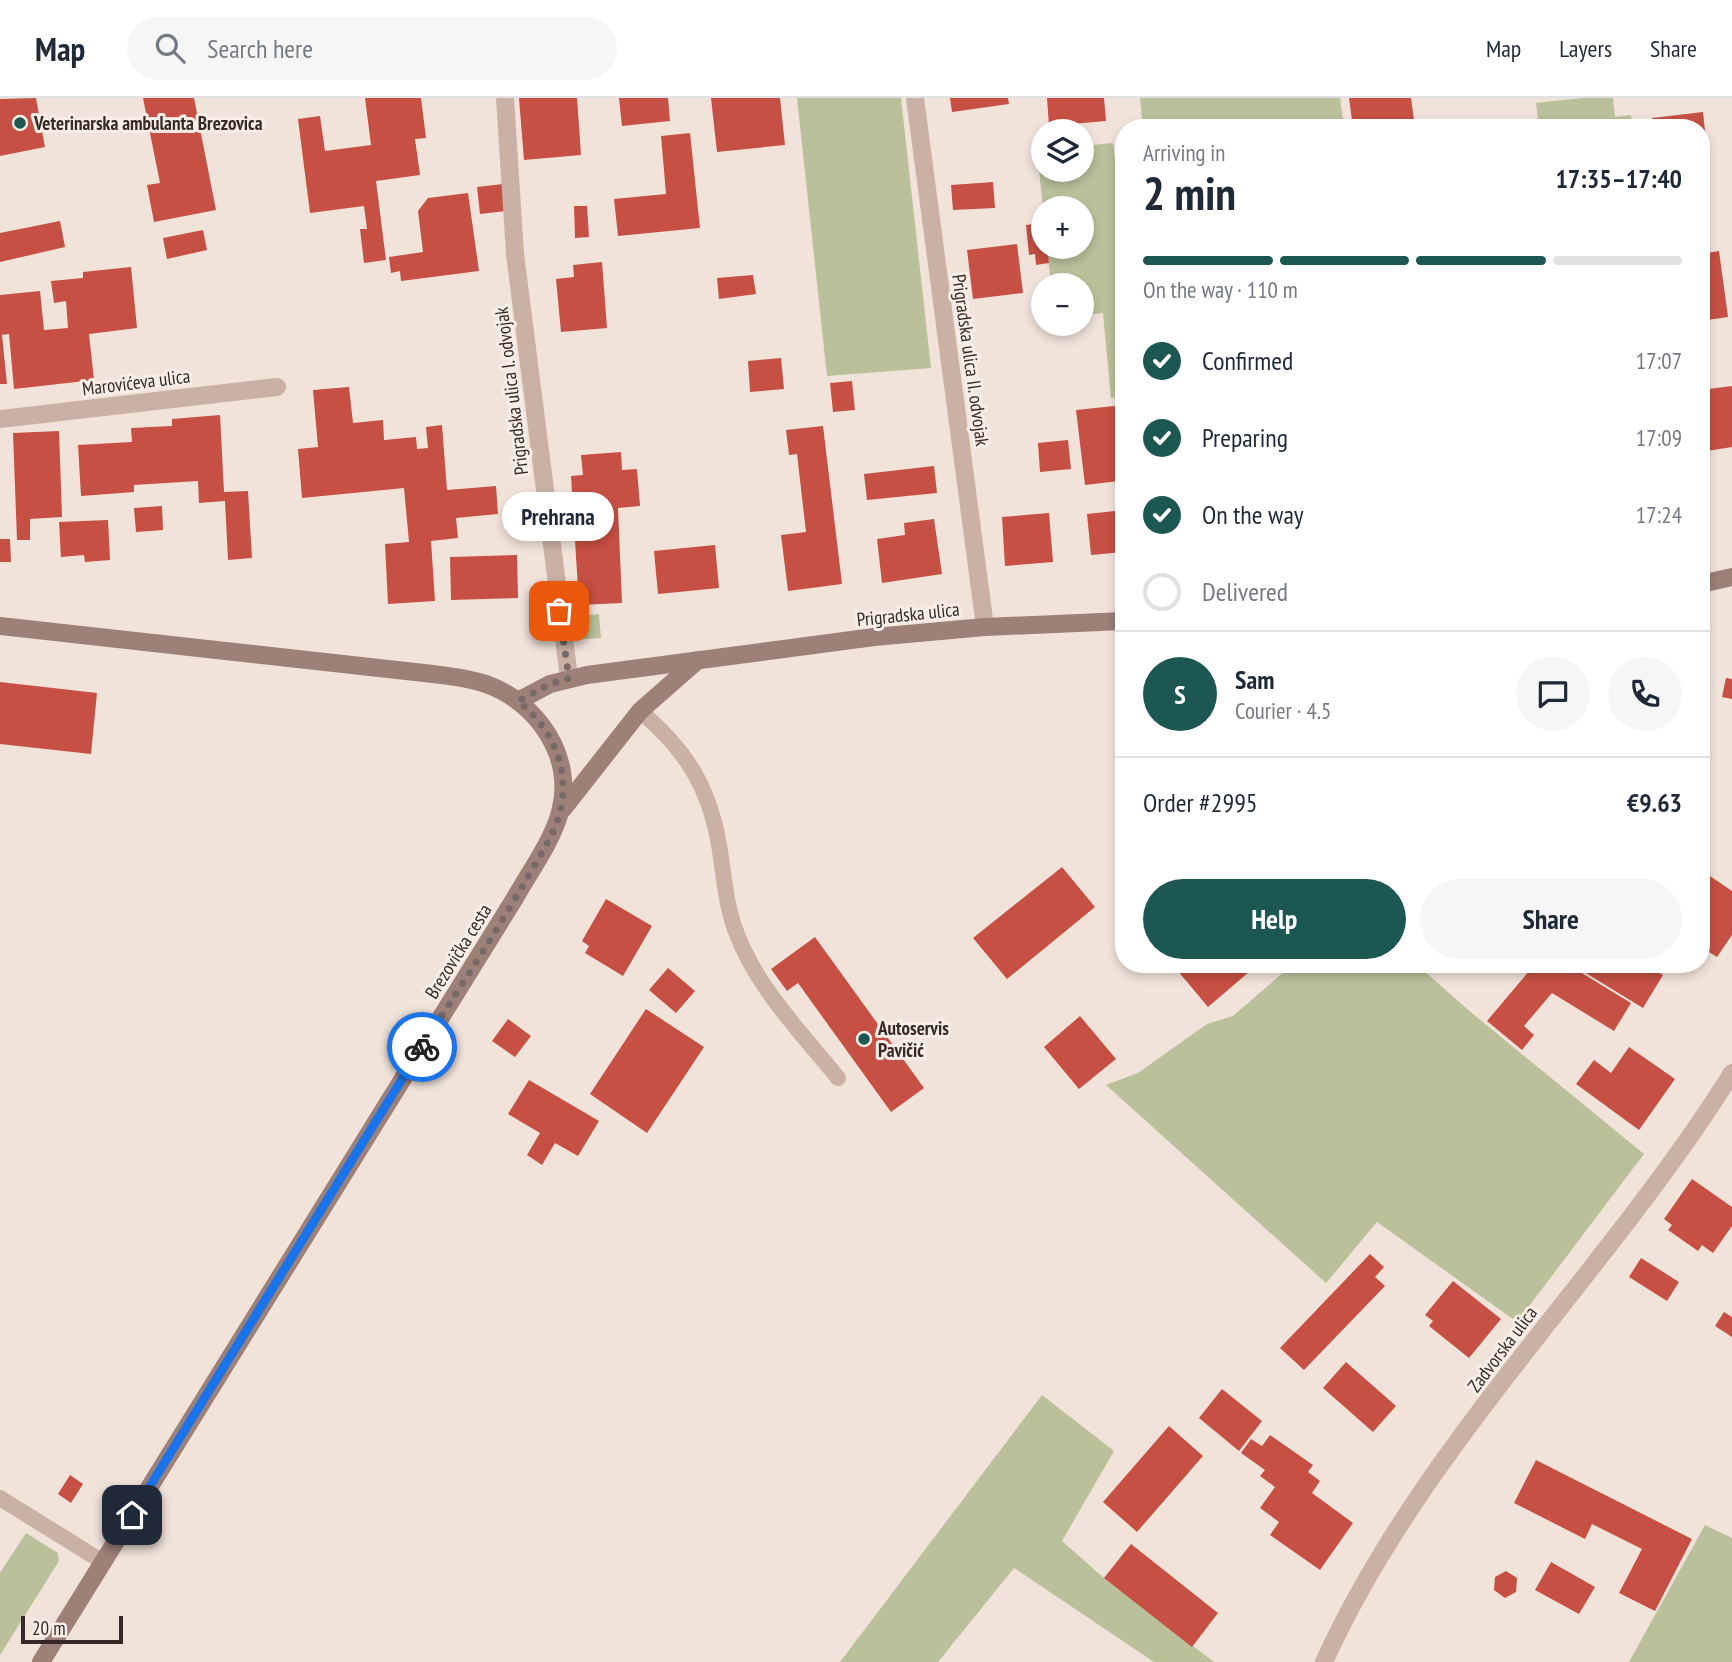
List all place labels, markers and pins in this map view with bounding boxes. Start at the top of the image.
place label: Veterinarska ambulanta Brezovica [33,111,263,135]
marker: Veterinarska ambulanta Brezovica [12,115,28,131]
callout: Prehrana [503,492,615,541]
pin [529,581,589,641]
place label: Autoservis Pavičić [877,1016,949,1062]
marker: Autoservis Pavičić [856,1031,872,1047]
pin [102,1485,162,1545]

